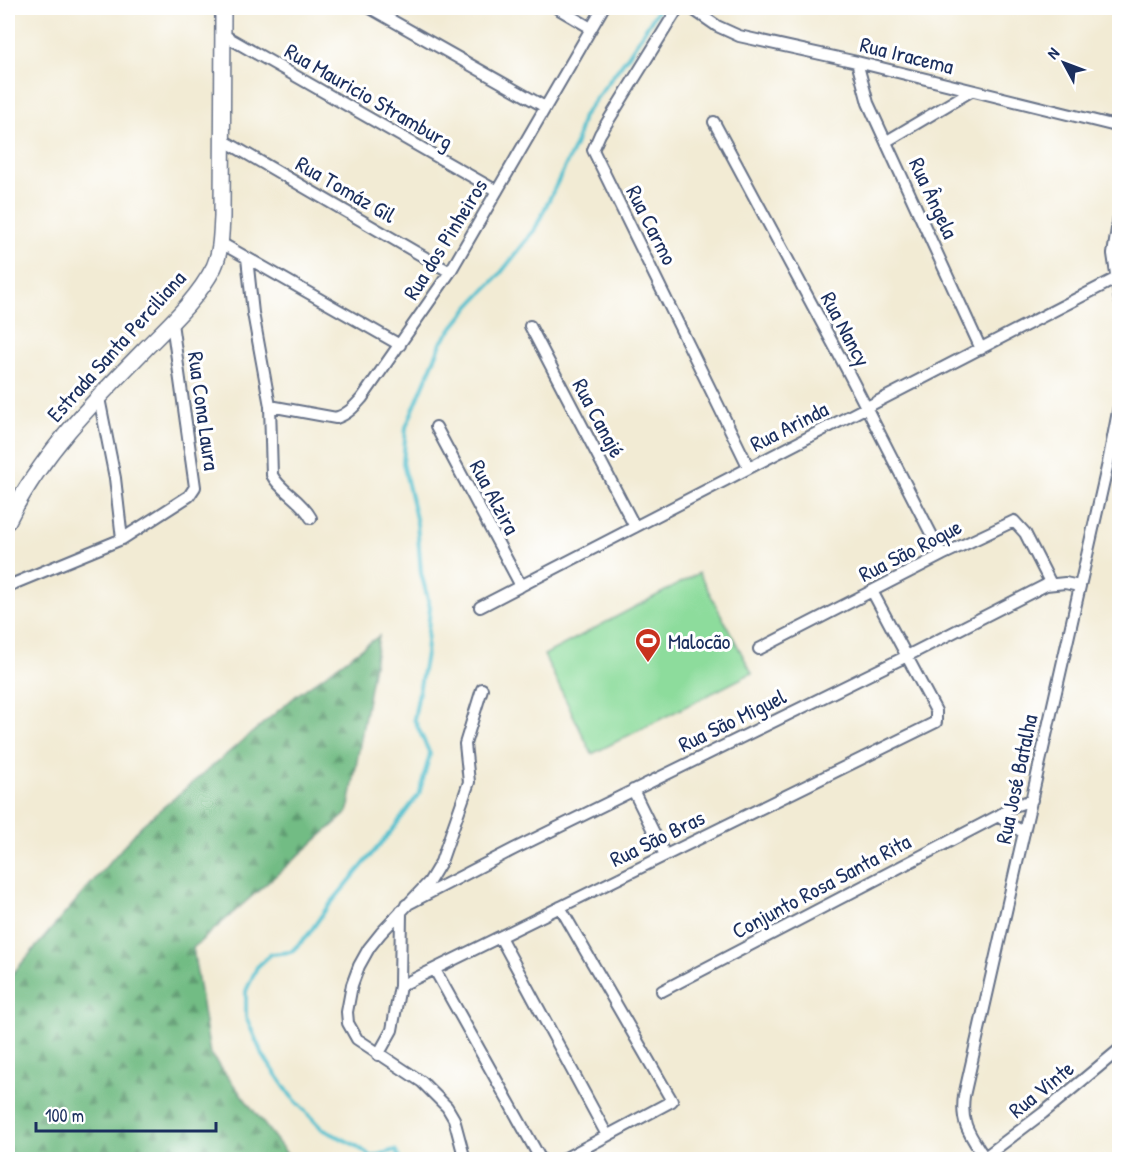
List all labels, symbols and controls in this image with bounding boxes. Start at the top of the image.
street label: Rua Iracema [857,29,957,81]
north arrow [1034,33,1094,93]
street label: Rua Mauricio Stramburg [279,36,459,156]
text: N [1042,42,1064,64]
street label: Rua Tomáz Gil [290,148,402,230]
street label: Rua Ângela [902,153,966,244]
street label: Rua dos Pinheiros [396,173,494,305]
street label: Rua Carmo [619,180,685,270]
street label: Estrada Santa Perciliana [40,263,192,428]
street label: Rua Nancy [814,286,878,372]
street label: Rua Cona Laura [181,350,227,473]
street label: Rua Canajé [566,373,632,463]
street label: Rua Arinda [745,393,833,458]
street label: Rua Alzira [463,454,527,540]
street label: Rua São Roque [853,511,967,589]
sports icon: Malocão [633,626,663,664]
place label: Malocão [668,626,731,656]
street label: Rua São Miguel [673,681,791,759]
street label: Rua José Batalha [988,711,1044,846]
street label: Rua São Bras [605,802,709,874]
street label: Conjunto Rosa Santa Rita [726,826,916,946]
street label: Rua Vinte [1002,1053,1080,1125]
scale bar [36,1095,216,1133]
text: 100 m [45,1103,84,1128]

